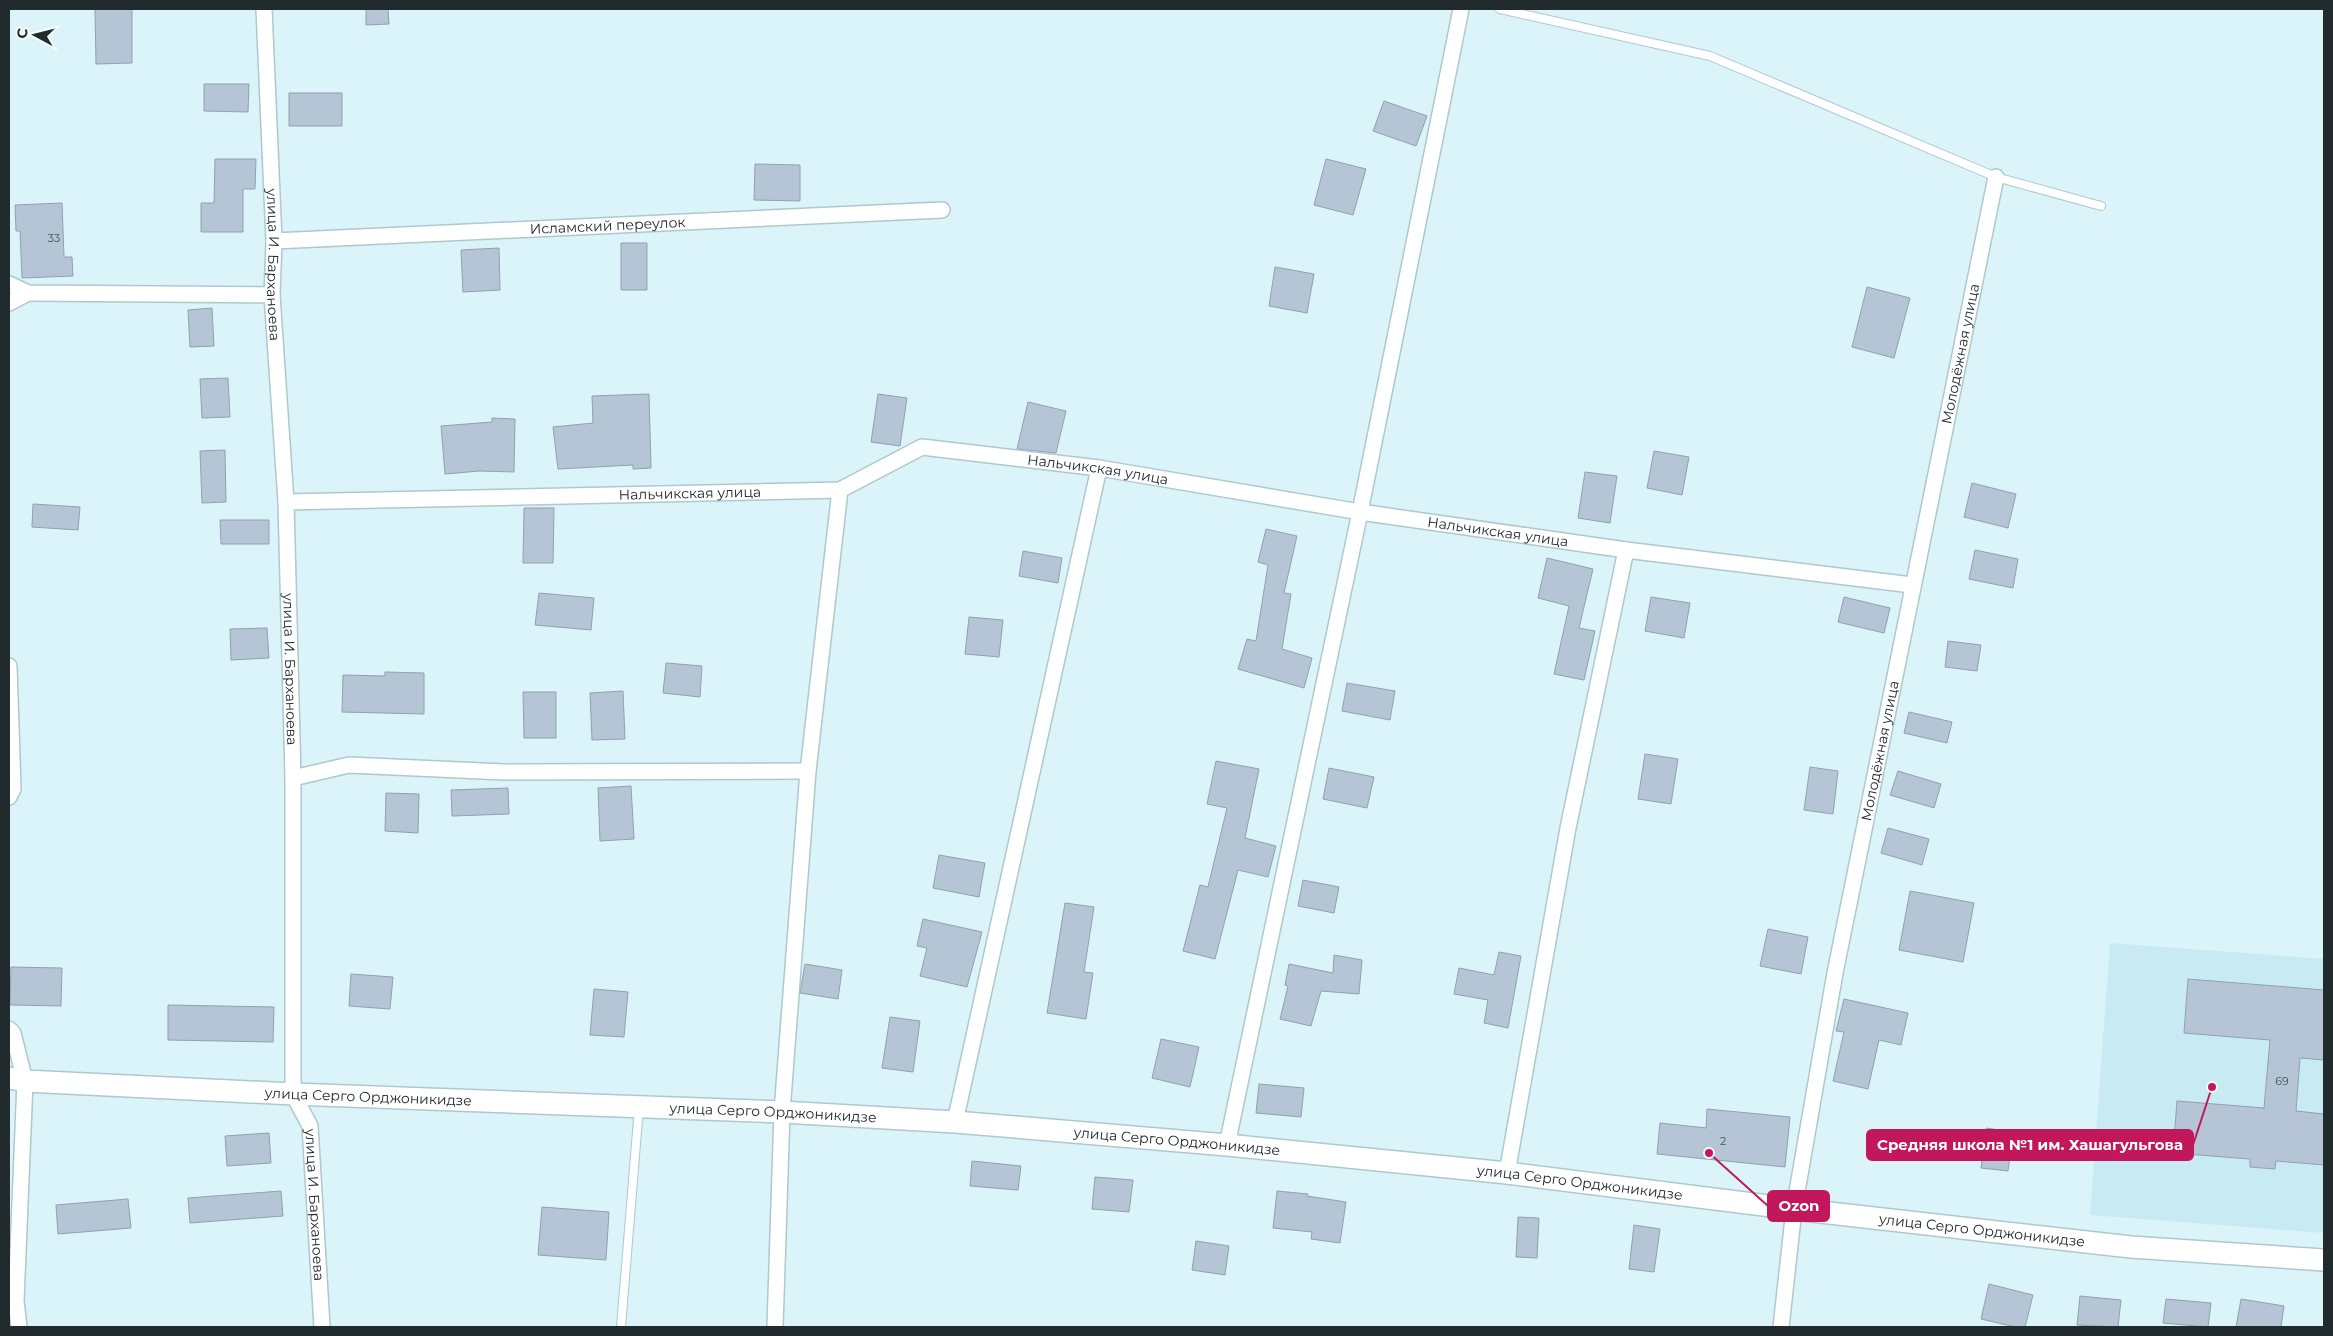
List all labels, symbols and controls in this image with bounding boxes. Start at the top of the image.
north arrow [10,10,60,60]
text: С [13,27,32,40]
street label: улица И. Барханоева [263,187,284,341]
street label: Исламский переулок [529,213,686,238]
house number: 33 [48,231,60,245]
street label: Молодёжная улица [1937,282,1983,426]
street label: Нальчикская улица [1026,451,1170,489]
street label: Нальчикская улица [619,483,761,504]
street label: Нальчикская улица [1426,513,1570,551]
street label: улица И. Барханоева [279,592,301,746]
street label: Молодёжная улица [1857,679,1903,823]
house number: 69 [2275,1074,2289,1088]
street label: улица Серго Орджоникидзе [263,1084,472,1110]
street label: улица Серго Орджоникидзе [668,1099,877,1126]
street label: улица Серго Орджоникидзе [1072,1123,1281,1159]
street label: улица И. Барханоева [301,1127,328,1281]
callout: Средняя школа №1 им. Хашагульгова [1867,1130,2193,1160]
house number: 2 [1720,1134,1726,1148]
text: Средняя школа №1 им. Хашагульгова [1877,1135,2183,1154]
street label: улица Серго Орджоникидзе [1475,1161,1684,1204]
callout: Ozon [1768,1191,1829,1221]
text: Ozon [1779,1196,1819,1215]
street label: улица Серго Орджоникидзе [1877,1210,2086,1251]

